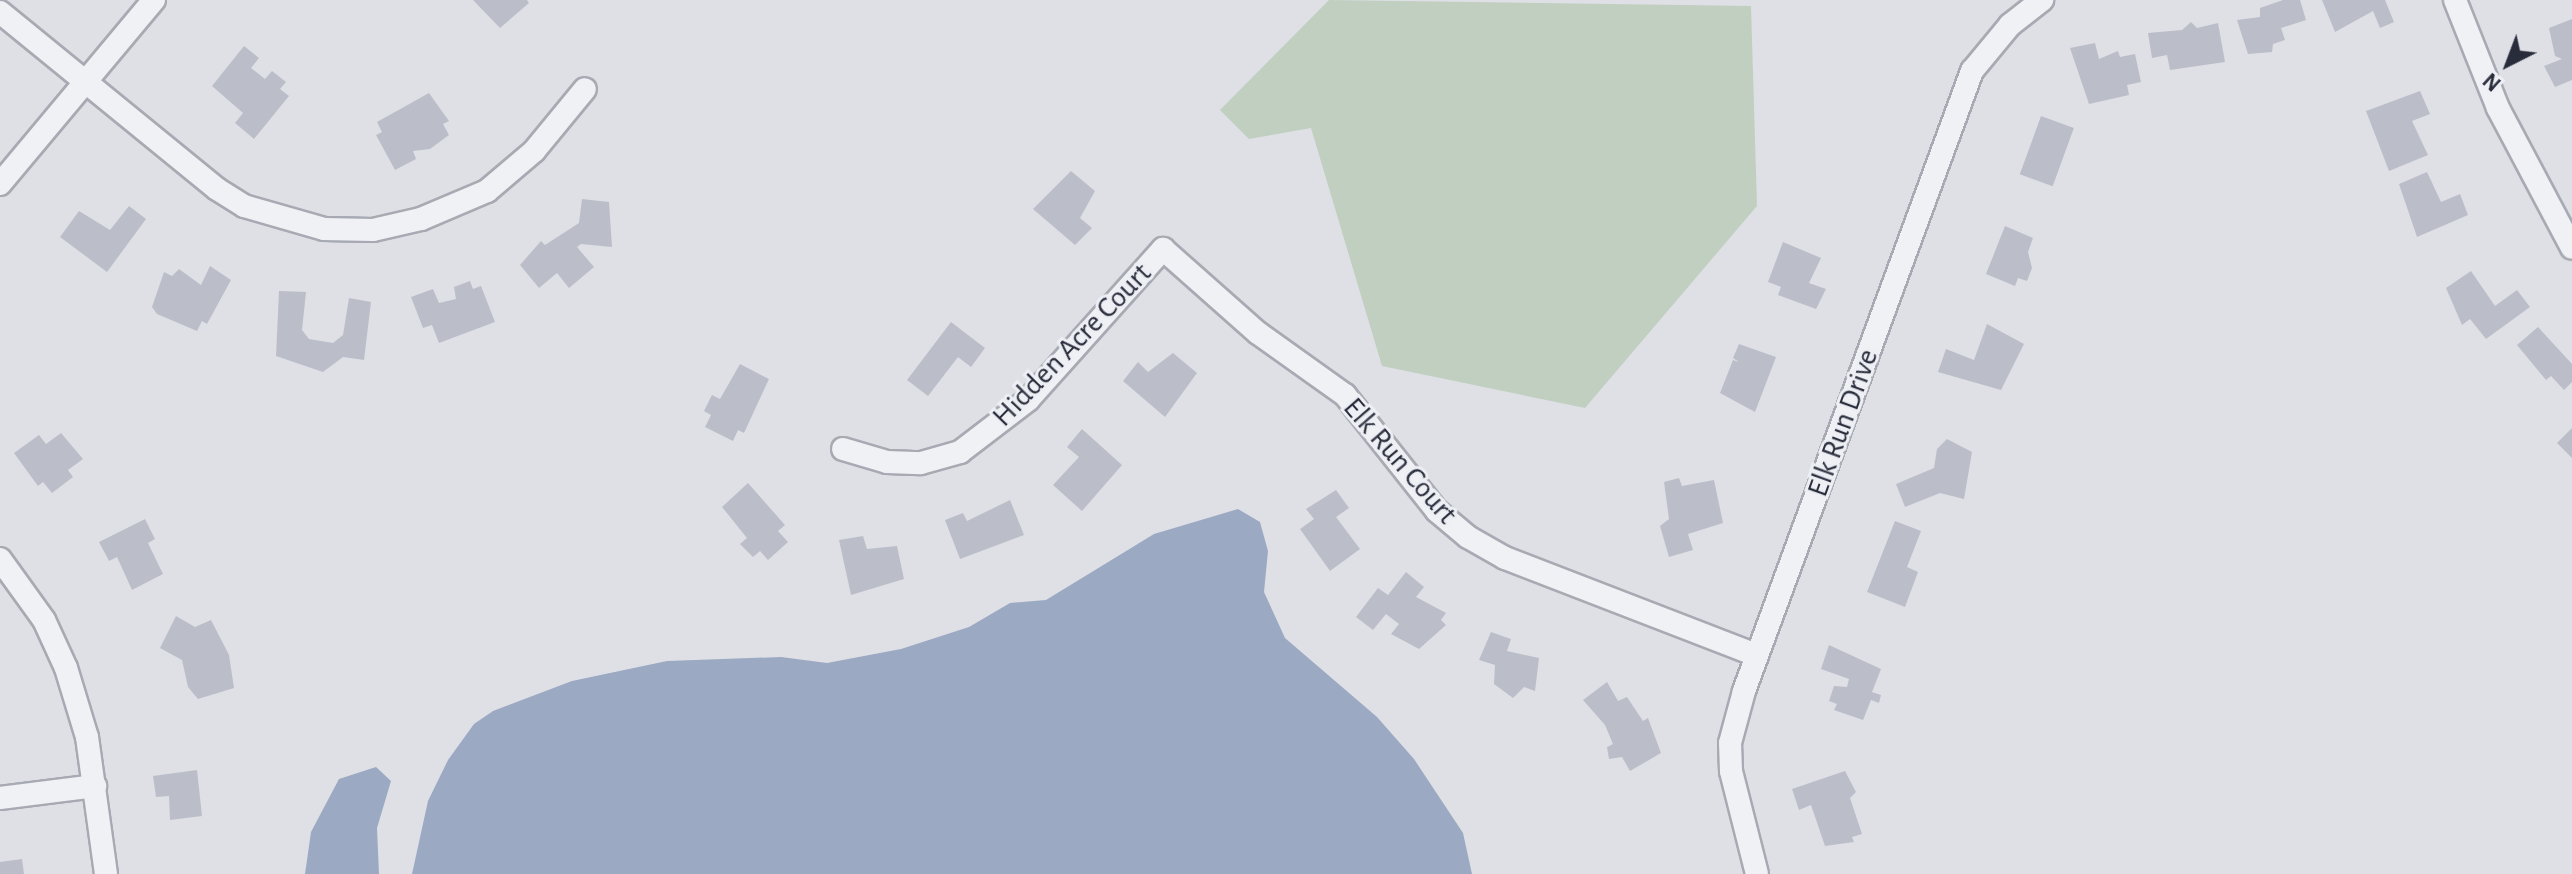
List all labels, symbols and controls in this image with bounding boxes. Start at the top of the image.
north arrow [2468,24,2548,104]
text: N [2479,69,2505,95]
street label: Hidden Acre Court [985,256,1159,434]
street label: Elk Run Drive [1800,344,1886,502]
street label: Elk Run Court [1335,390,1465,532]

